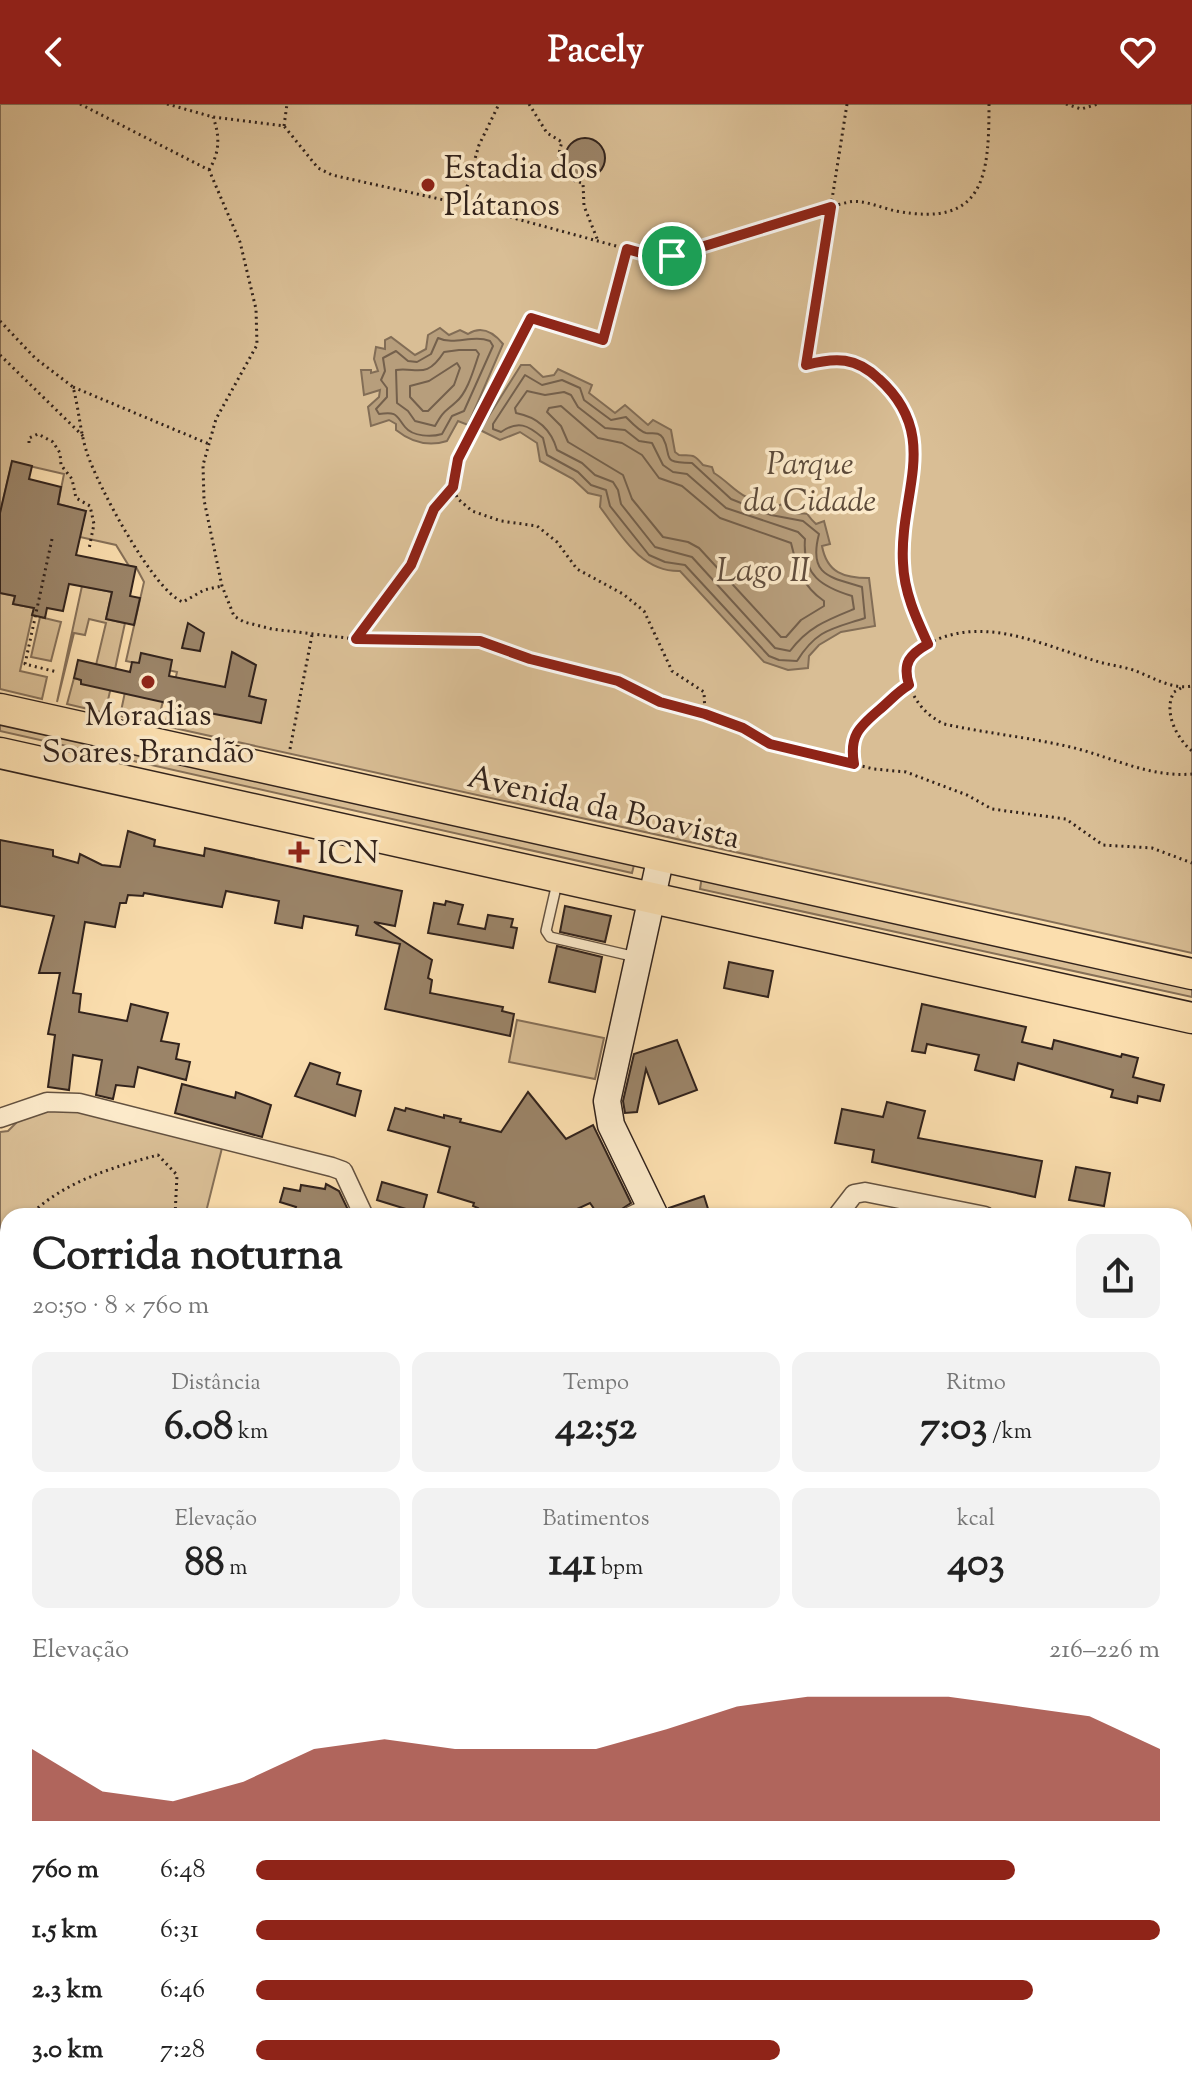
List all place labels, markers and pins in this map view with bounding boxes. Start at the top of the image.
place label: Estadia dos Plátanos [444,147,598,230]
marker: Estadia dos Plátanos [419,176,437,194]
pin [638,222,706,290]
marker: Moradias Soares Brandão [139,673,157,691]
place label: Moradias Soares Brandão [42,694,254,777]
place label: ICN [317,832,379,878]
marker: ICN [288,841,310,863]

